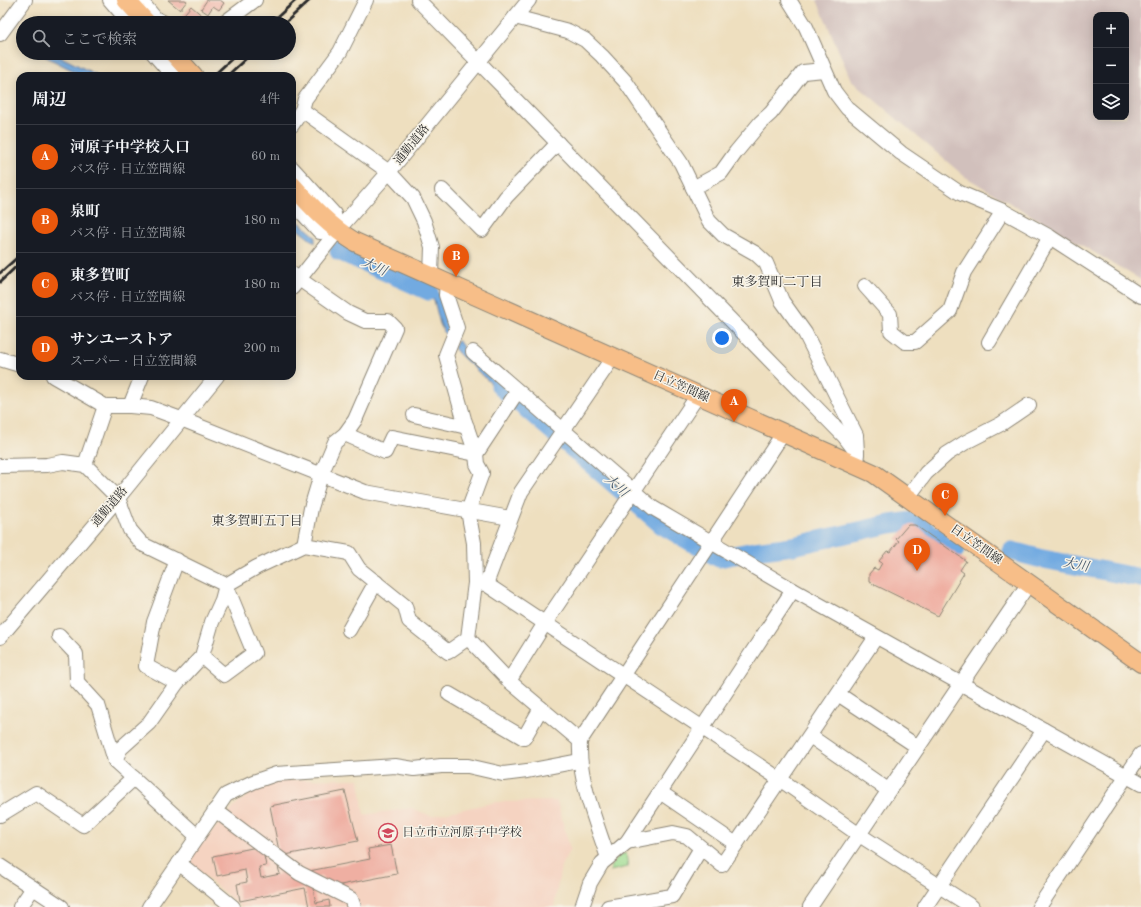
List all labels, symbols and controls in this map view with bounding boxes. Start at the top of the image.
map controls [1093,12,1129,120]
button: + [1093,12,1129,48]
search box [16,16,296,60]
icon: search [30,27,52,49]
text: ここで検索 [62,33,137,48]
button: − [1093,48,1129,84]
button: layers [1093,84,1129,120]
text: 周辺 [32,92,66,109]
text: 4件 [259,93,280,106]
street label: 通勤道路 [391,121,432,167]
text: 河原子中学校入口 [70,141,190,156]
text: A [40,150,50,163]
text: 60 m [251,150,280,163]
text: バス停 · 日立笠間線 [70,163,185,176]
text: 泉町 [70,205,100,220]
text: B [40,214,50,227]
text: 180 m [243,214,280,227]
text: バス停 · 日立笠間線 [70,227,185,240]
pin: B [443,244,469,277]
water label: 大川 [359,255,391,279]
text: 東多賀町 [70,269,130,284]
district label: 東多賀町二丁目 [731,275,823,289]
text: C [41,278,49,291]
text: 180 m [243,278,280,291]
text: バス停 · 日立笠間線 [70,291,185,304]
your location [712,328,732,348]
text: サンユーストア [70,333,173,348]
text: D [40,342,50,355]
text: 200 m [243,342,280,355]
text: スーパー · 日立笠間線 [70,355,197,368]
street label: 日立笠間線 [651,367,712,405]
pin: A [721,389,747,422]
water label: 大川 [602,472,632,501]
street label: 通勤道路 [88,483,130,529]
pin: C [932,483,958,516]
district label: 東多賀町五丁目 [211,514,303,528]
street label: 日立笠間線 [948,521,1005,567]
pin: D [904,538,930,571]
water label: 大川 [1062,555,1092,574]
school or university icon: 日立市立河原子中学校 [377,822,399,844]
place label: 日立市立河原子中学校 [402,825,522,839]

